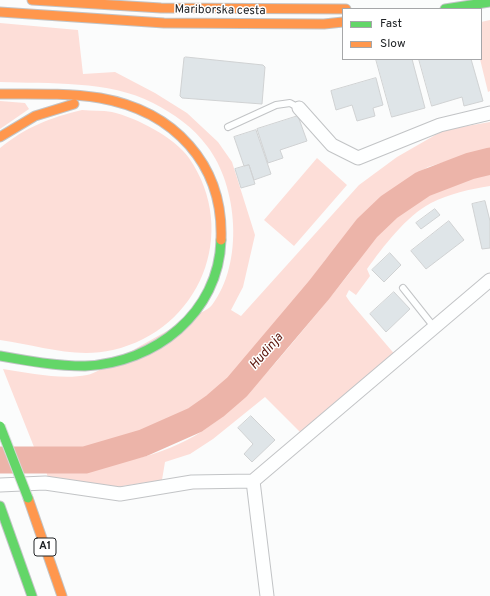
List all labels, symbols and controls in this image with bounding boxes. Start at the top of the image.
street label: Mariborska cesta [174,3,266,19]
legend [342,8,482,60]
text: Fast [380,16,402,32]
text: Slow [380,36,406,52]
water label: Hudinja [247,330,287,374]
road number: A1 [34,538,56,556]

